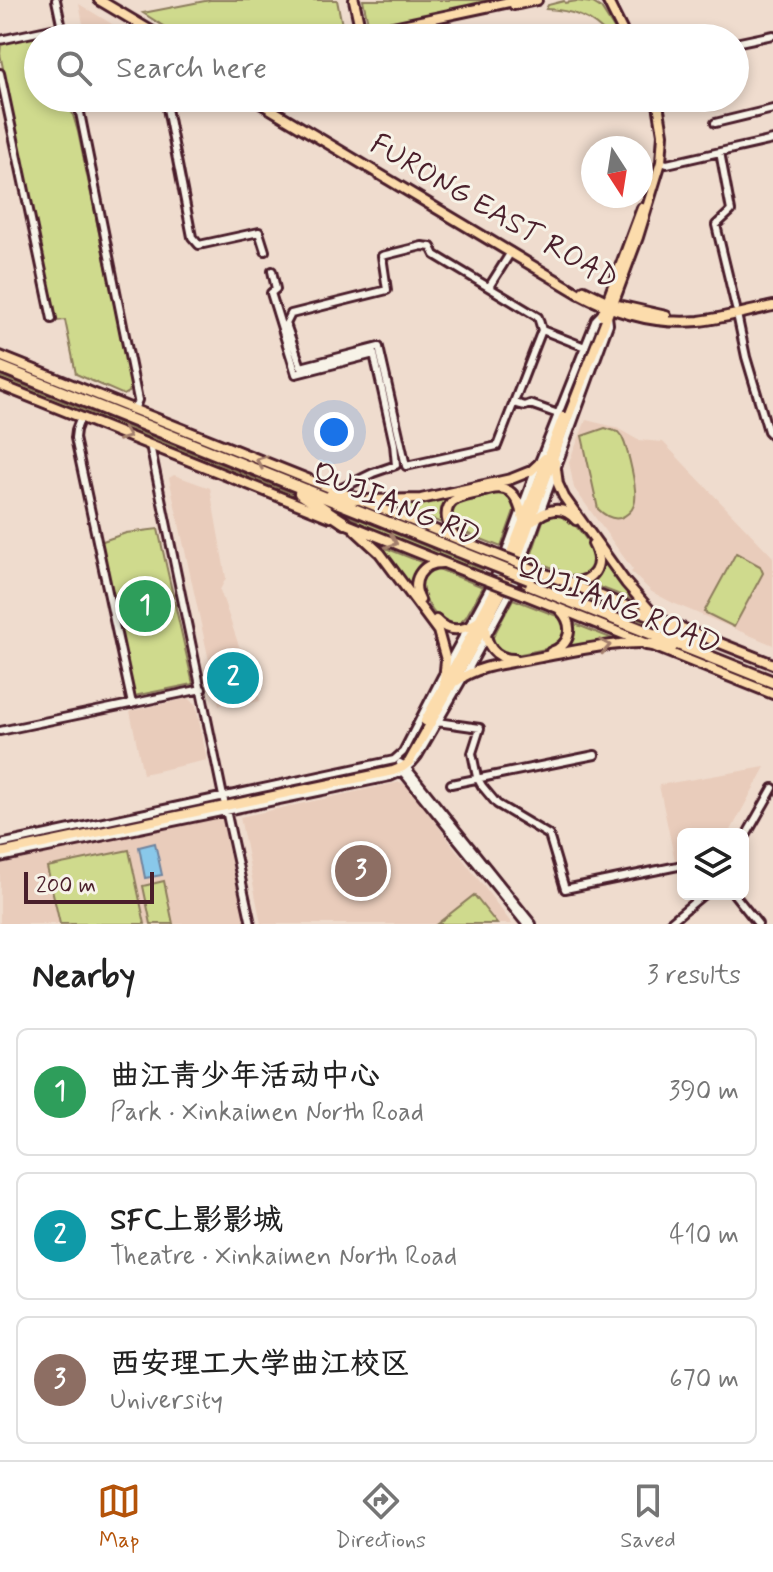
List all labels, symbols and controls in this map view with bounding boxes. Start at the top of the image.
search box [24,24,749,112]
icon: search [52,46,96,90]
text: Search here [116,49,267,88]
street label: FURONG EAST ROAD [363,125,625,299]
north arrow [581,136,653,208]
your location [314,412,354,452]
one-way arrow [117,425,131,442]
one-way arrow [255,454,269,471]
street label: QUJIANG RD [306,454,486,556]
one-way arrow [384,532,398,549]
street label: QUJIANG ROAD [510,547,726,665]
pin: 1 [119,576,171,636]
one-way arrow [598,638,612,655]
pin: 2 [207,648,259,708]
map controls [677,828,749,900]
button: layers [677,828,749,900]
pin: 3 [335,841,387,901]
scale bar [24,868,154,904]
text: 200 m [36,872,96,900]
text: Nearby [32,954,136,999]
text: 3 results [647,959,741,993]
text: 曲江青少年活动中心 [110,1057,380,1096]
text: 1 [54,1075,66,1109]
text: 390 m [668,1075,739,1109]
text: Park · Xinkaimen North Road [110,1096,424,1130]
text: SFC上影影城 [110,1201,283,1240]
text: 2 [54,1219,66,1253]
text: 410 m [669,1219,739,1253]
text: Theatre · Xinkaimen North Road [110,1240,457,1274]
text: 西安理工大学曲江校区 [110,1345,410,1384]
text: 3 [54,1363,66,1397]
text: 670 m [669,1363,739,1397]
text: University [110,1384,223,1418]
tab: Map [97,1479,141,1555]
tab: Directions [335,1479,426,1555]
tab: Saved [620,1479,676,1555]

